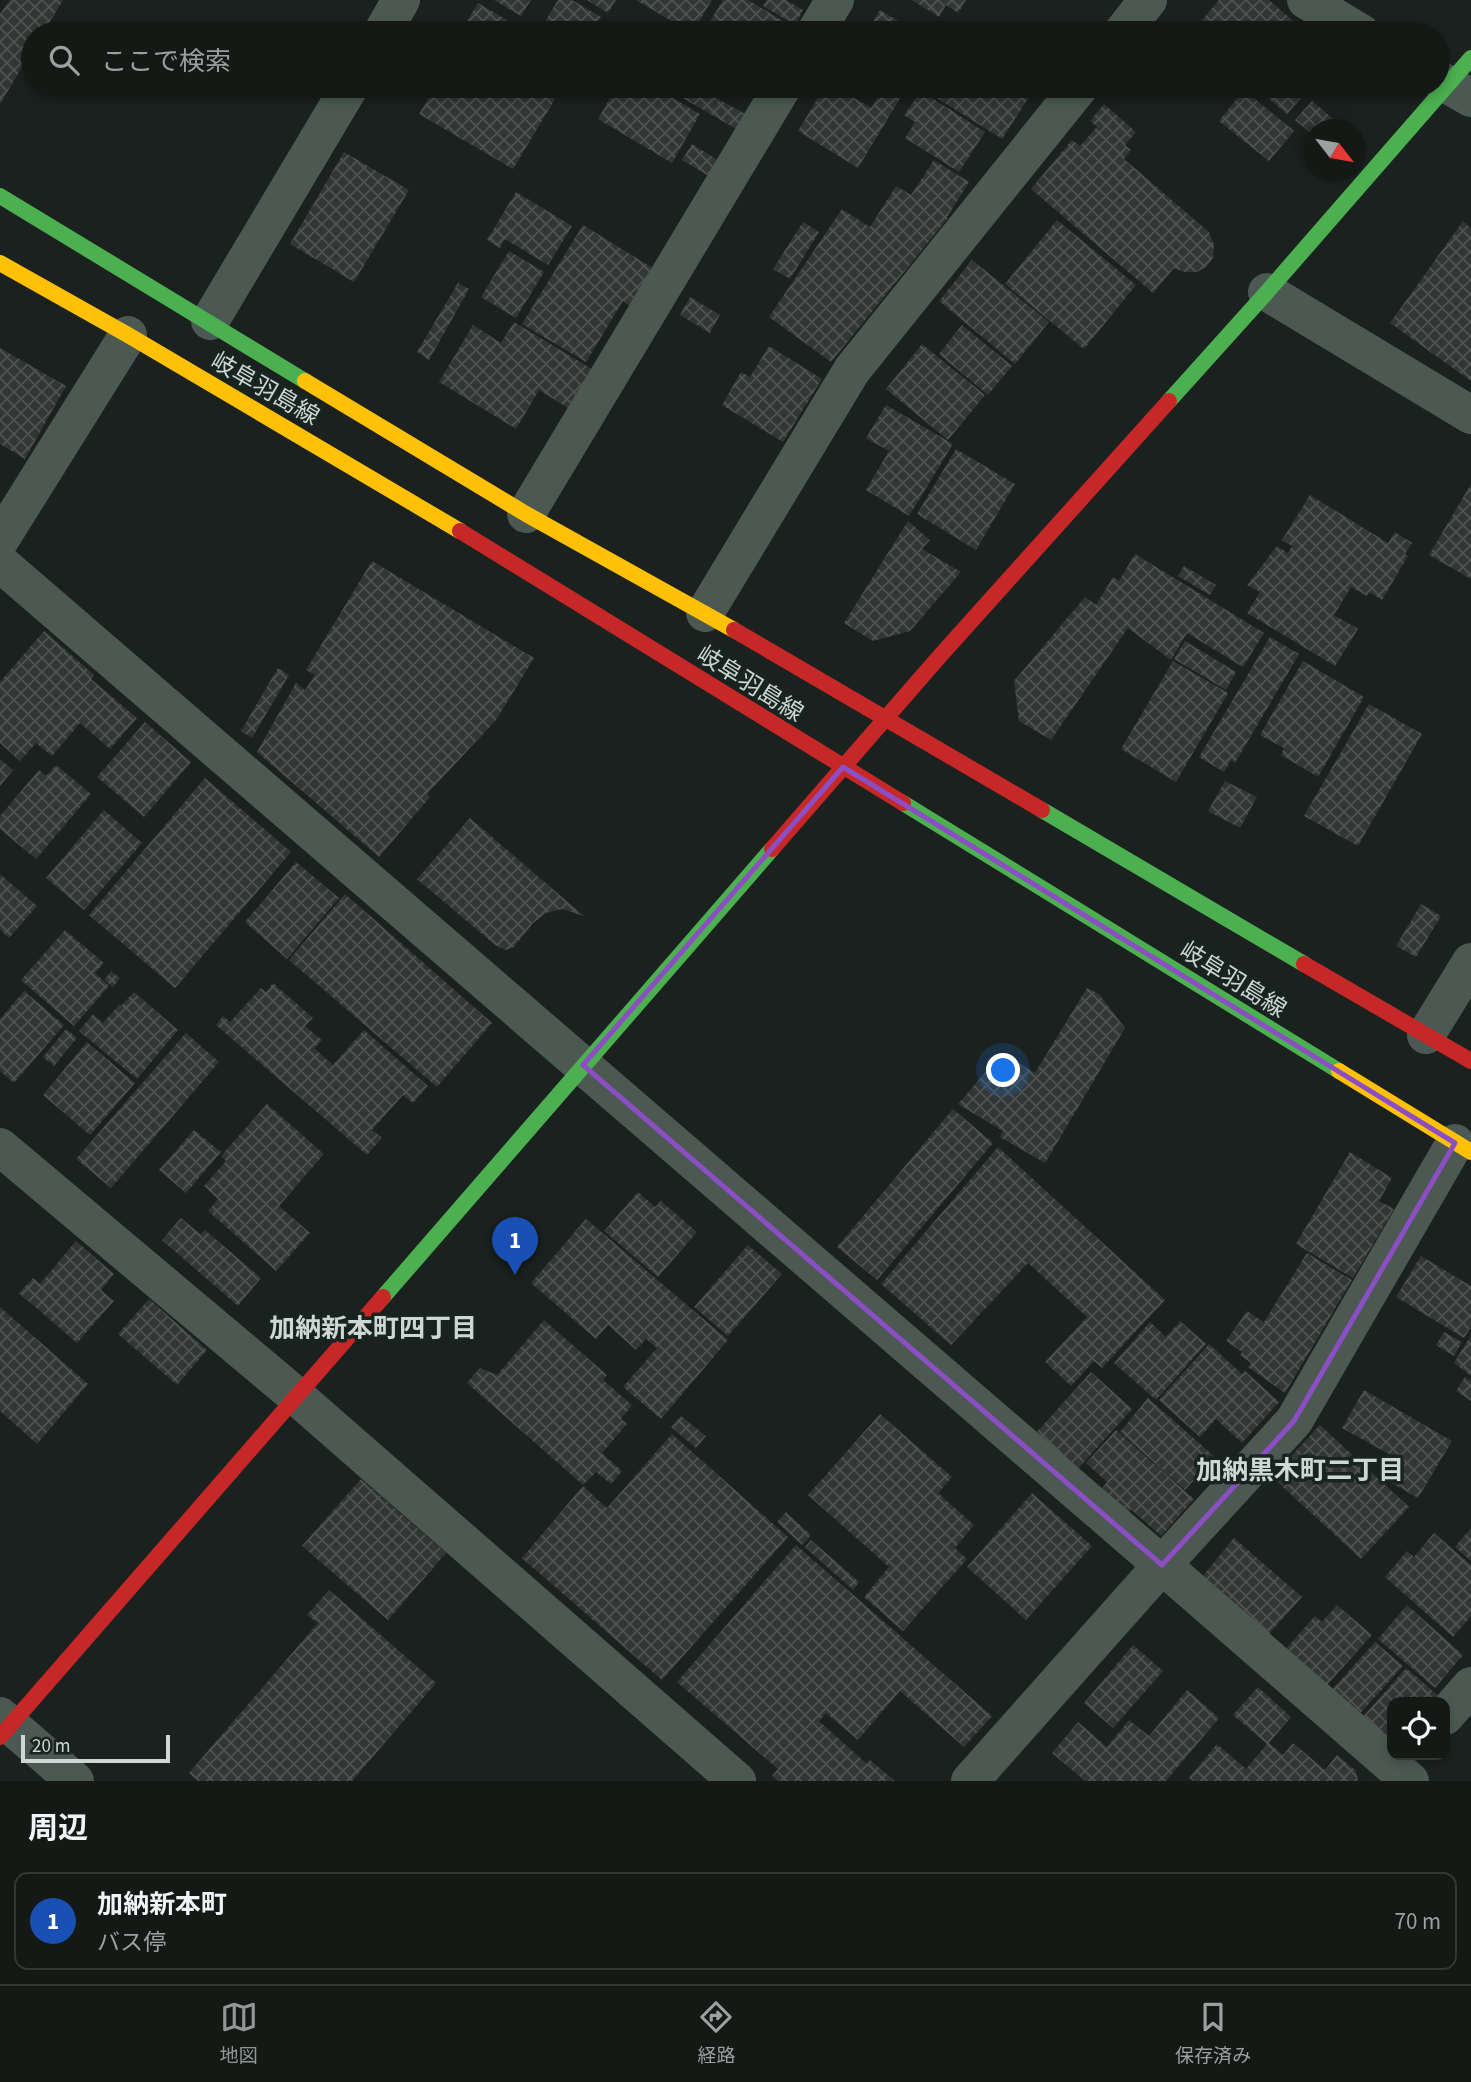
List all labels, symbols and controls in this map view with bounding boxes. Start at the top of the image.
search box [21,21,1450,98]
icon: search [45,41,83,79]
text: ここで検索 [101,43,231,80]
north arrow [1303,119,1366,182]
street label: 岐阜羽島線 [204,344,326,434]
street label: 岐阜羽島線 [690,637,810,731]
street label: 岐阜羽島線 [1173,933,1293,1027]
your location [986,1053,1020,1087]
pin: 1 [492,1217,538,1275]
district label: 加納新本町四丁目 [269,1310,477,1347]
district label: 加納黒木町二丁目 [1196,1452,1404,1489]
map controls [1387,1697,1450,1760]
button: locate [1387,1697,1450,1760]
scale bar [21,1732,170,1764]
text: 20 m [32,1733,70,1760]
text: 周辺 [28,1807,88,1850]
text: 加納新本町 [97,1886,227,1923]
text: 1 [47,1905,59,1938]
text: 70 m [1394,1905,1441,1938]
text: バス停 [97,1926,166,1959]
tab: 地図 [220,1998,258,2070]
tab: 経路 [697,1998,735,2070]
tab: 保存済み [1175,1998,1251,2070]

